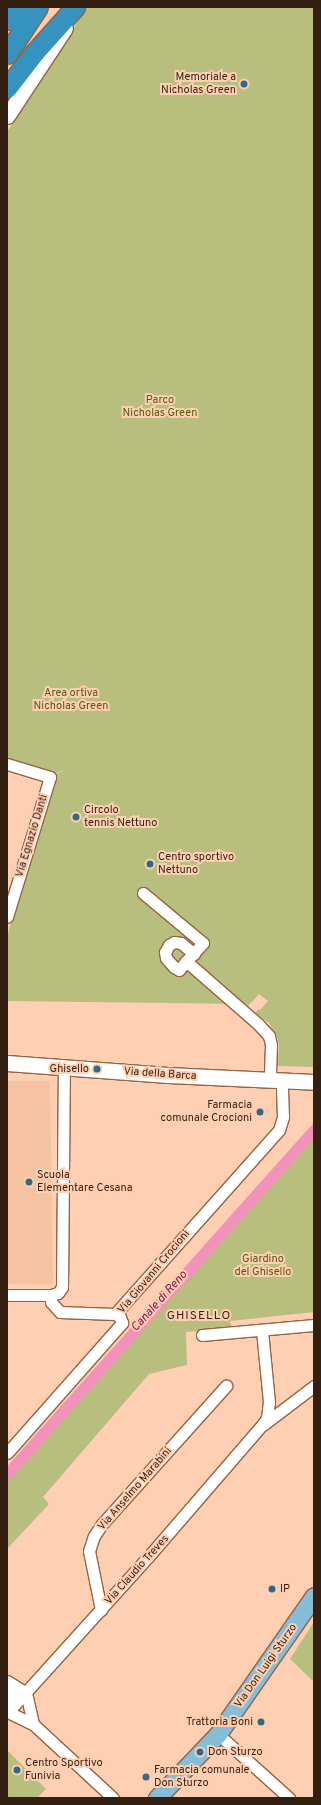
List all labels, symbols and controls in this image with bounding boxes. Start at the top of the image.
place label: Memoriale a Nicholas Green [161,71,236,97]
marker: Memoriale a Nicholas Green [239,79,249,89]
park label: Parco Nicholas Green [123,394,197,420]
park label: Area ortiva Nicholas Green [34,687,108,713]
street label: Via Egnazio Danti [13,793,51,879]
place label: Circolo tennis Nettuno [84,804,157,830]
marker: Circolo tennis Nettuno [71,812,81,822]
place label: Centro sportivo Nettuno [158,851,234,877]
marker: Centro sportivo Nettuno [145,859,155,869]
place label: Ghisello [50,1062,89,1076]
marker: Ghisello [92,1064,102,1074]
street label: Via della Barca [123,1065,197,1083]
place label: Farmacia comunale Crocioni [161,1099,252,1125]
marker: Farmacia comunale Crocioni [255,1107,265,1117]
place label: Scuola Elementare Cesana [37,1169,133,1195]
marker: Scuola Elementare Cesana [24,1177,34,1187]
street label: Via Giovanni Crocioni [115,1228,193,1316]
park label: Giardino del Ghisello [235,1253,291,1279]
water label: Canale di Reno [129,1269,191,1335]
district label: GHISELLO [167,1310,231,1324]
street label: Via Anselmo Marabini [95,1445,175,1533]
street label: Via Claudio Treves [102,1532,172,1608]
place label: IP [280,1582,290,1596]
marker: IP [267,1584,277,1594]
street label: Via Don Luigi Sturzo [232,1621,300,1711]
place label: Trattoria Boni [186,1715,253,1729]
marker: Trattoria Boni [256,1717,266,1727]
place label: Don Sturzo [208,1745,263,1759]
marker: Don Sturzo [195,1747,205,1757]
place label: Centro Sportivo Funivia [25,1757,103,1783]
place label: Farmacia comunale Don Sturzo [154,1764,250,1790]
marker: Centro Sportivo Funivia [12,1765,22,1775]
marker: Farmacia comunale Don Sturzo [141,1772,151,1782]

